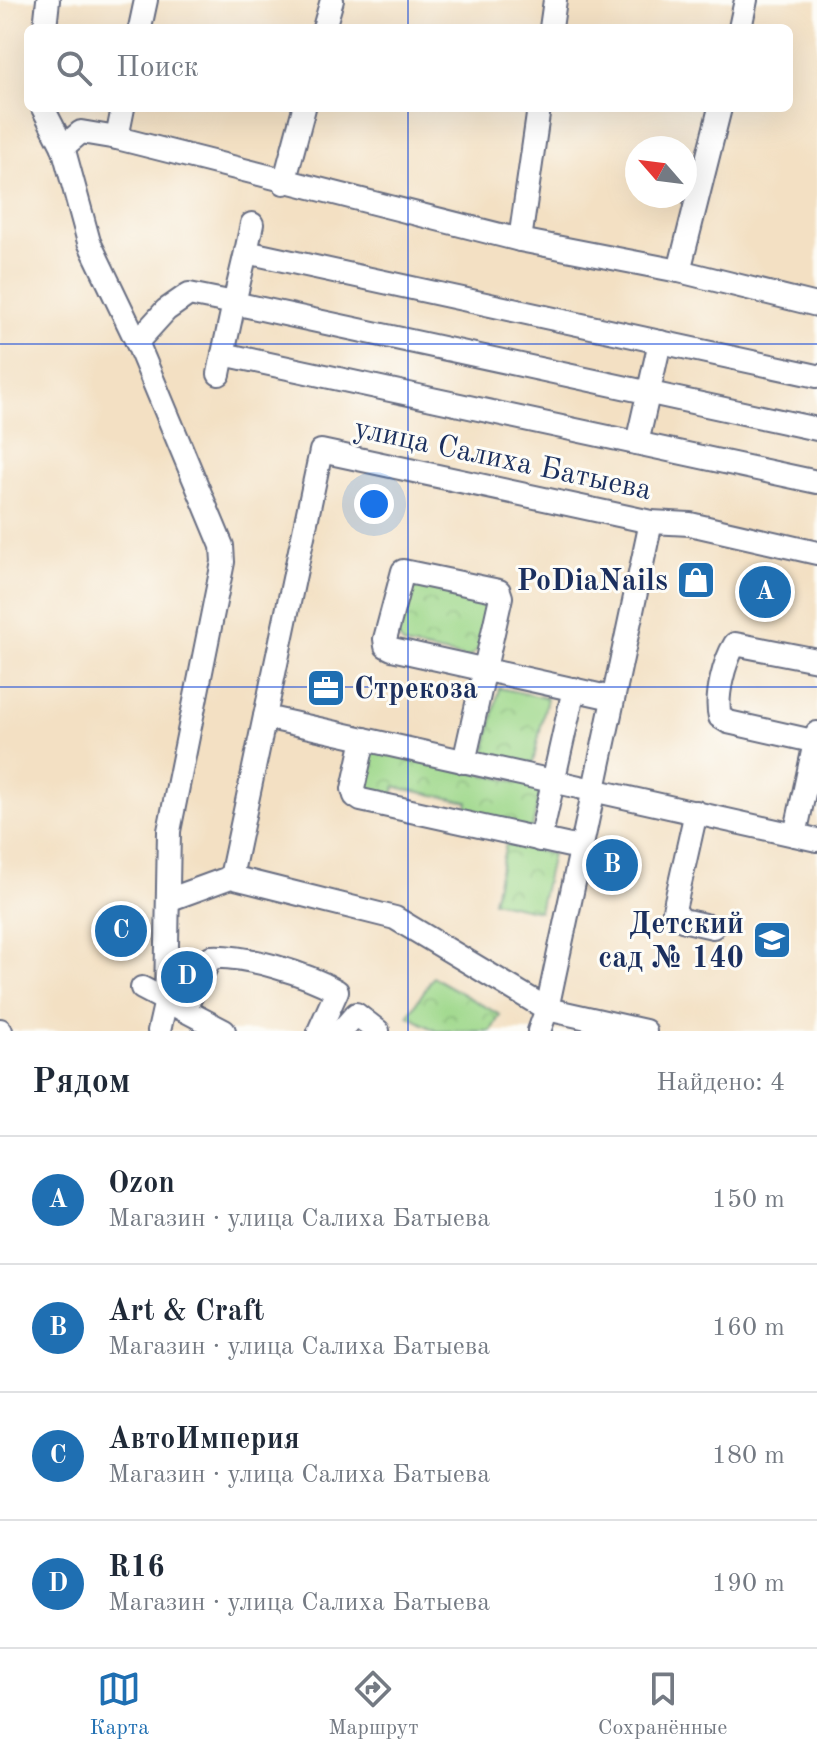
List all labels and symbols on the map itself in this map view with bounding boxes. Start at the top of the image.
north arrow [625,136,697,208]
street label: улица Салиха Батыева [351,414,654,506]
your location [354,484,394,524]
shop icon: PoDiaNails [675,559,717,601]
pin: A [739,562,791,622]
place label: PoDiaNails [517,567,668,597]
office icon: Стрекоза [305,667,347,709]
place label: Стрекоза [354,675,478,705]
pin: B [586,835,638,895]
pin: C [95,901,147,961]
place label: Детский сад № 140 [598,910,744,974]
school or university icon: Детский сад № 140 [751,919,793,961]
pin: D [161,947,213,1007]

